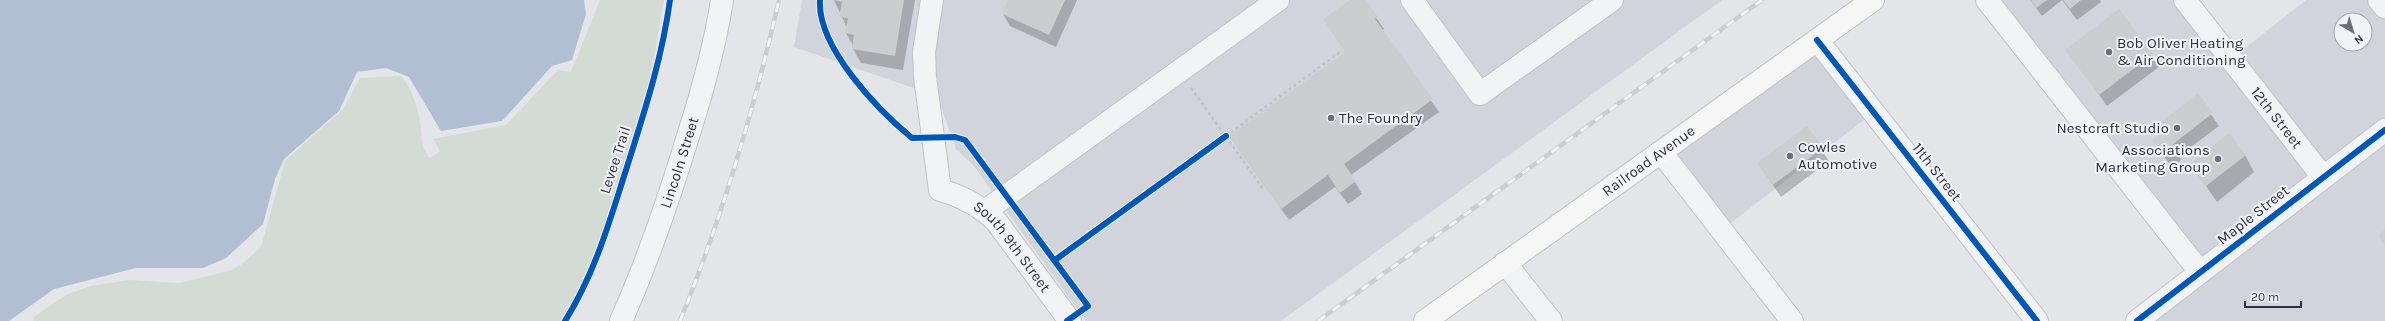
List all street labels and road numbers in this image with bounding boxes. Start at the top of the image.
street label: 12th Street [2247,83,2306,152]
street label: Lincoln Street [657,114,703,210]
street label: Railroad Avenue [1599,122,1698,200]
street label: Levee Trail [596,124,634,196]
street label: 11th Street [1909,139,1966,205]
street label: Maple Street [2213,181,2293,249]
street label: South 9th Street [970,197,1055,296]

